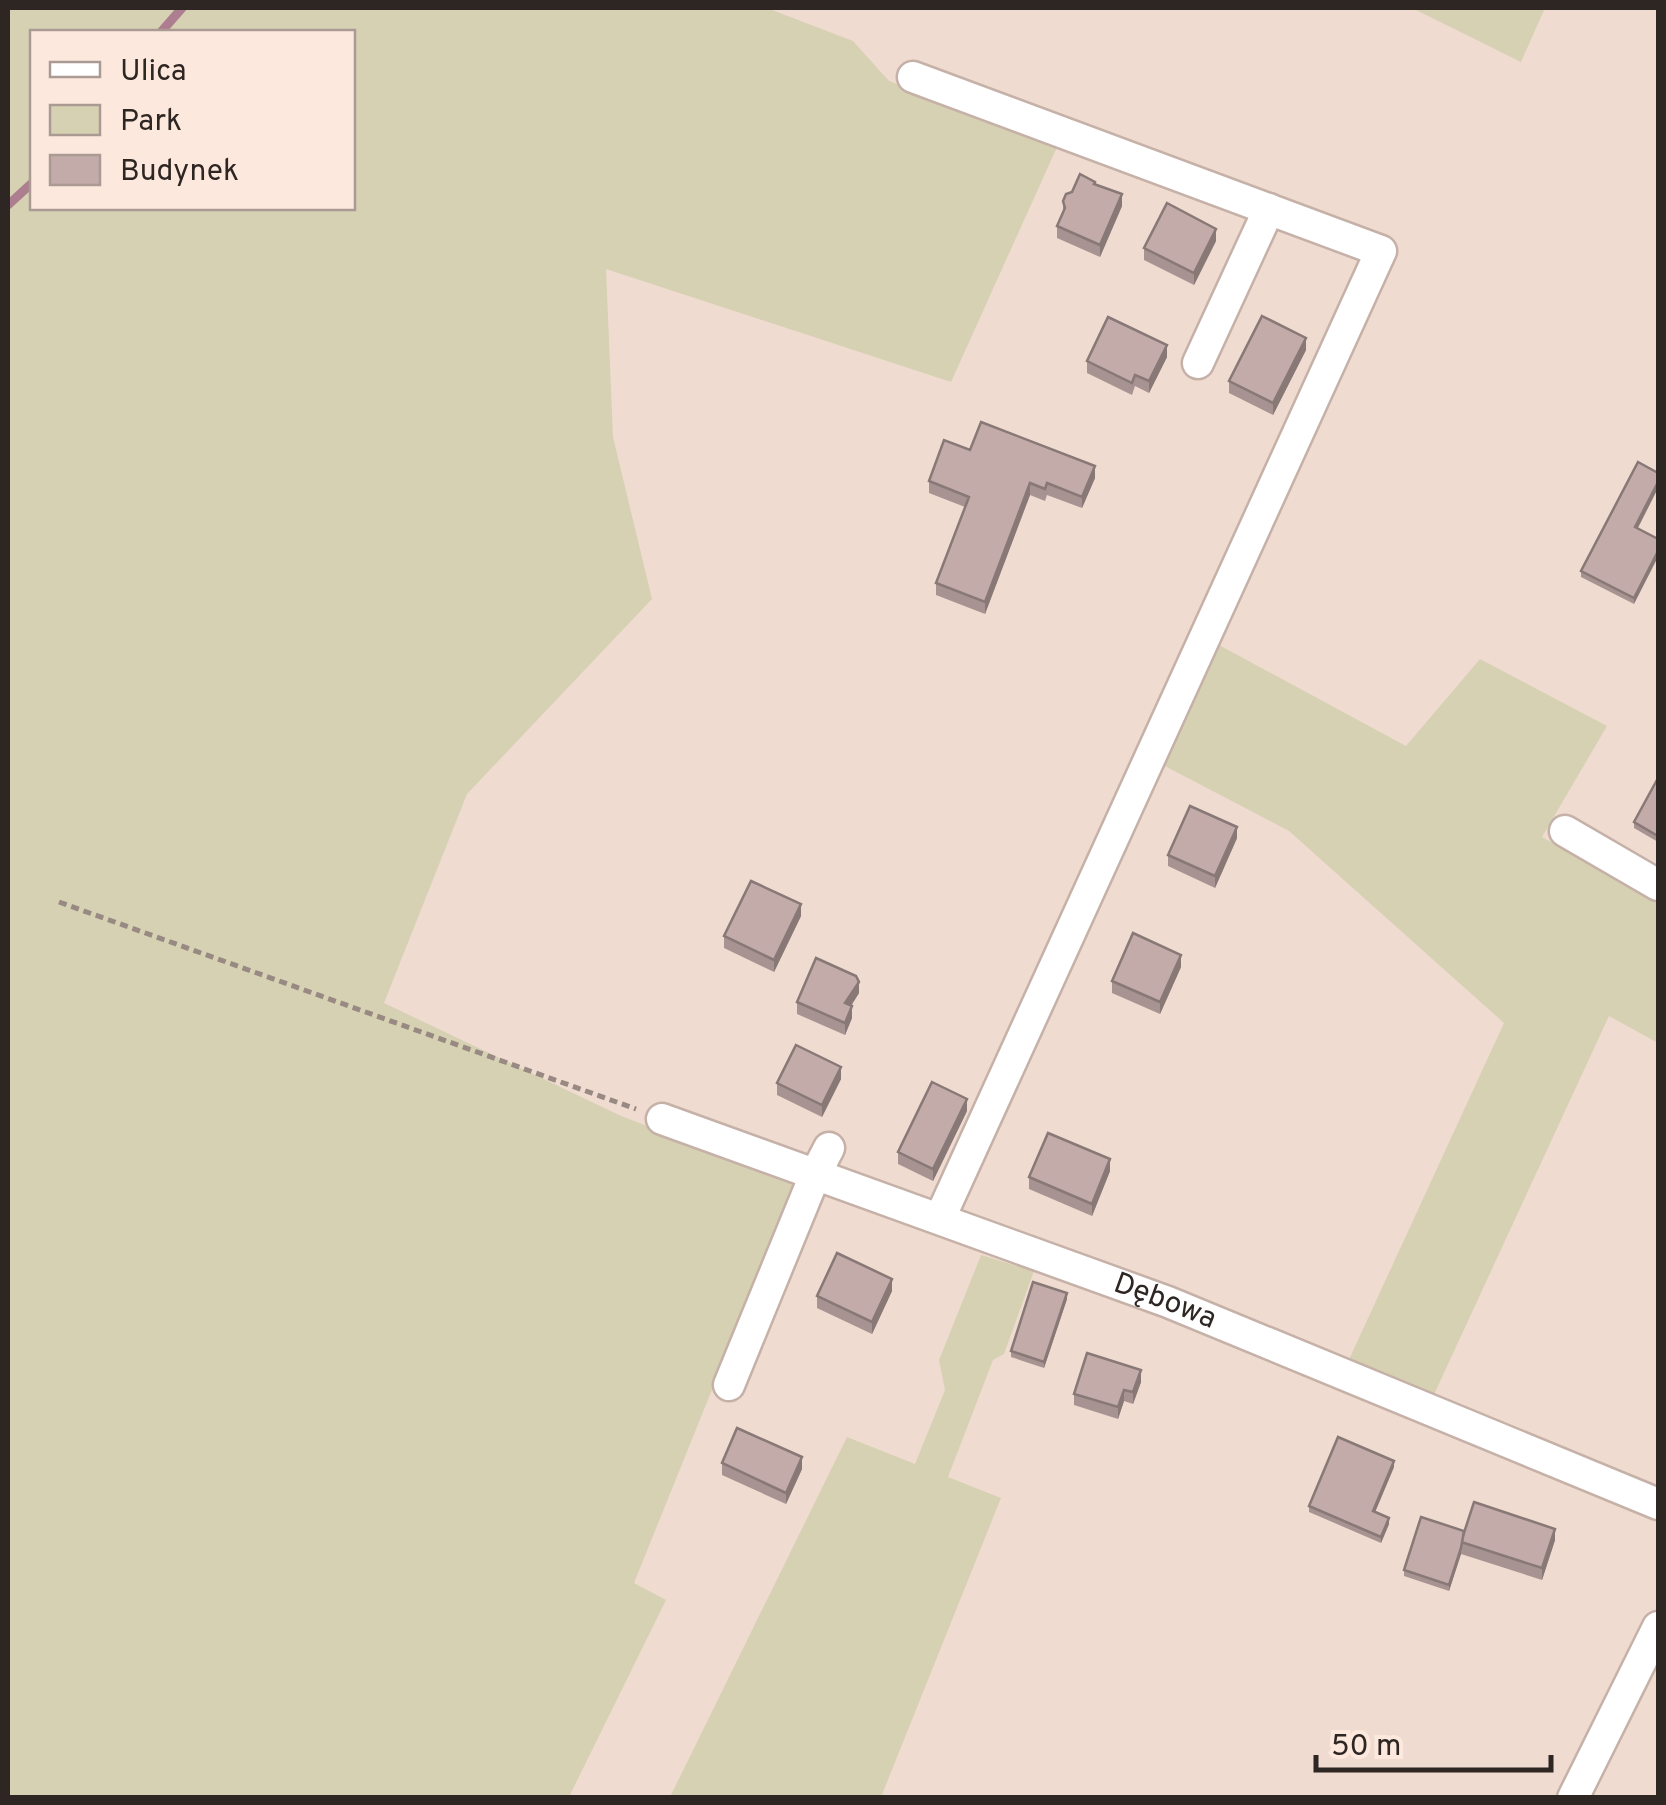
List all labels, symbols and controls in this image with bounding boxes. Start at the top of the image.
legend [30,30,355,210]
text: Ulica [120,54,187,91]
text: Park [120,104,182,141]
text: Budynek [120,154,239,191]
street label: Dębowa [1108,1265,1222,1338]
scale bar [1316,1710,1551,1772]
text: 50 m [1331,1729,1401,1766]

